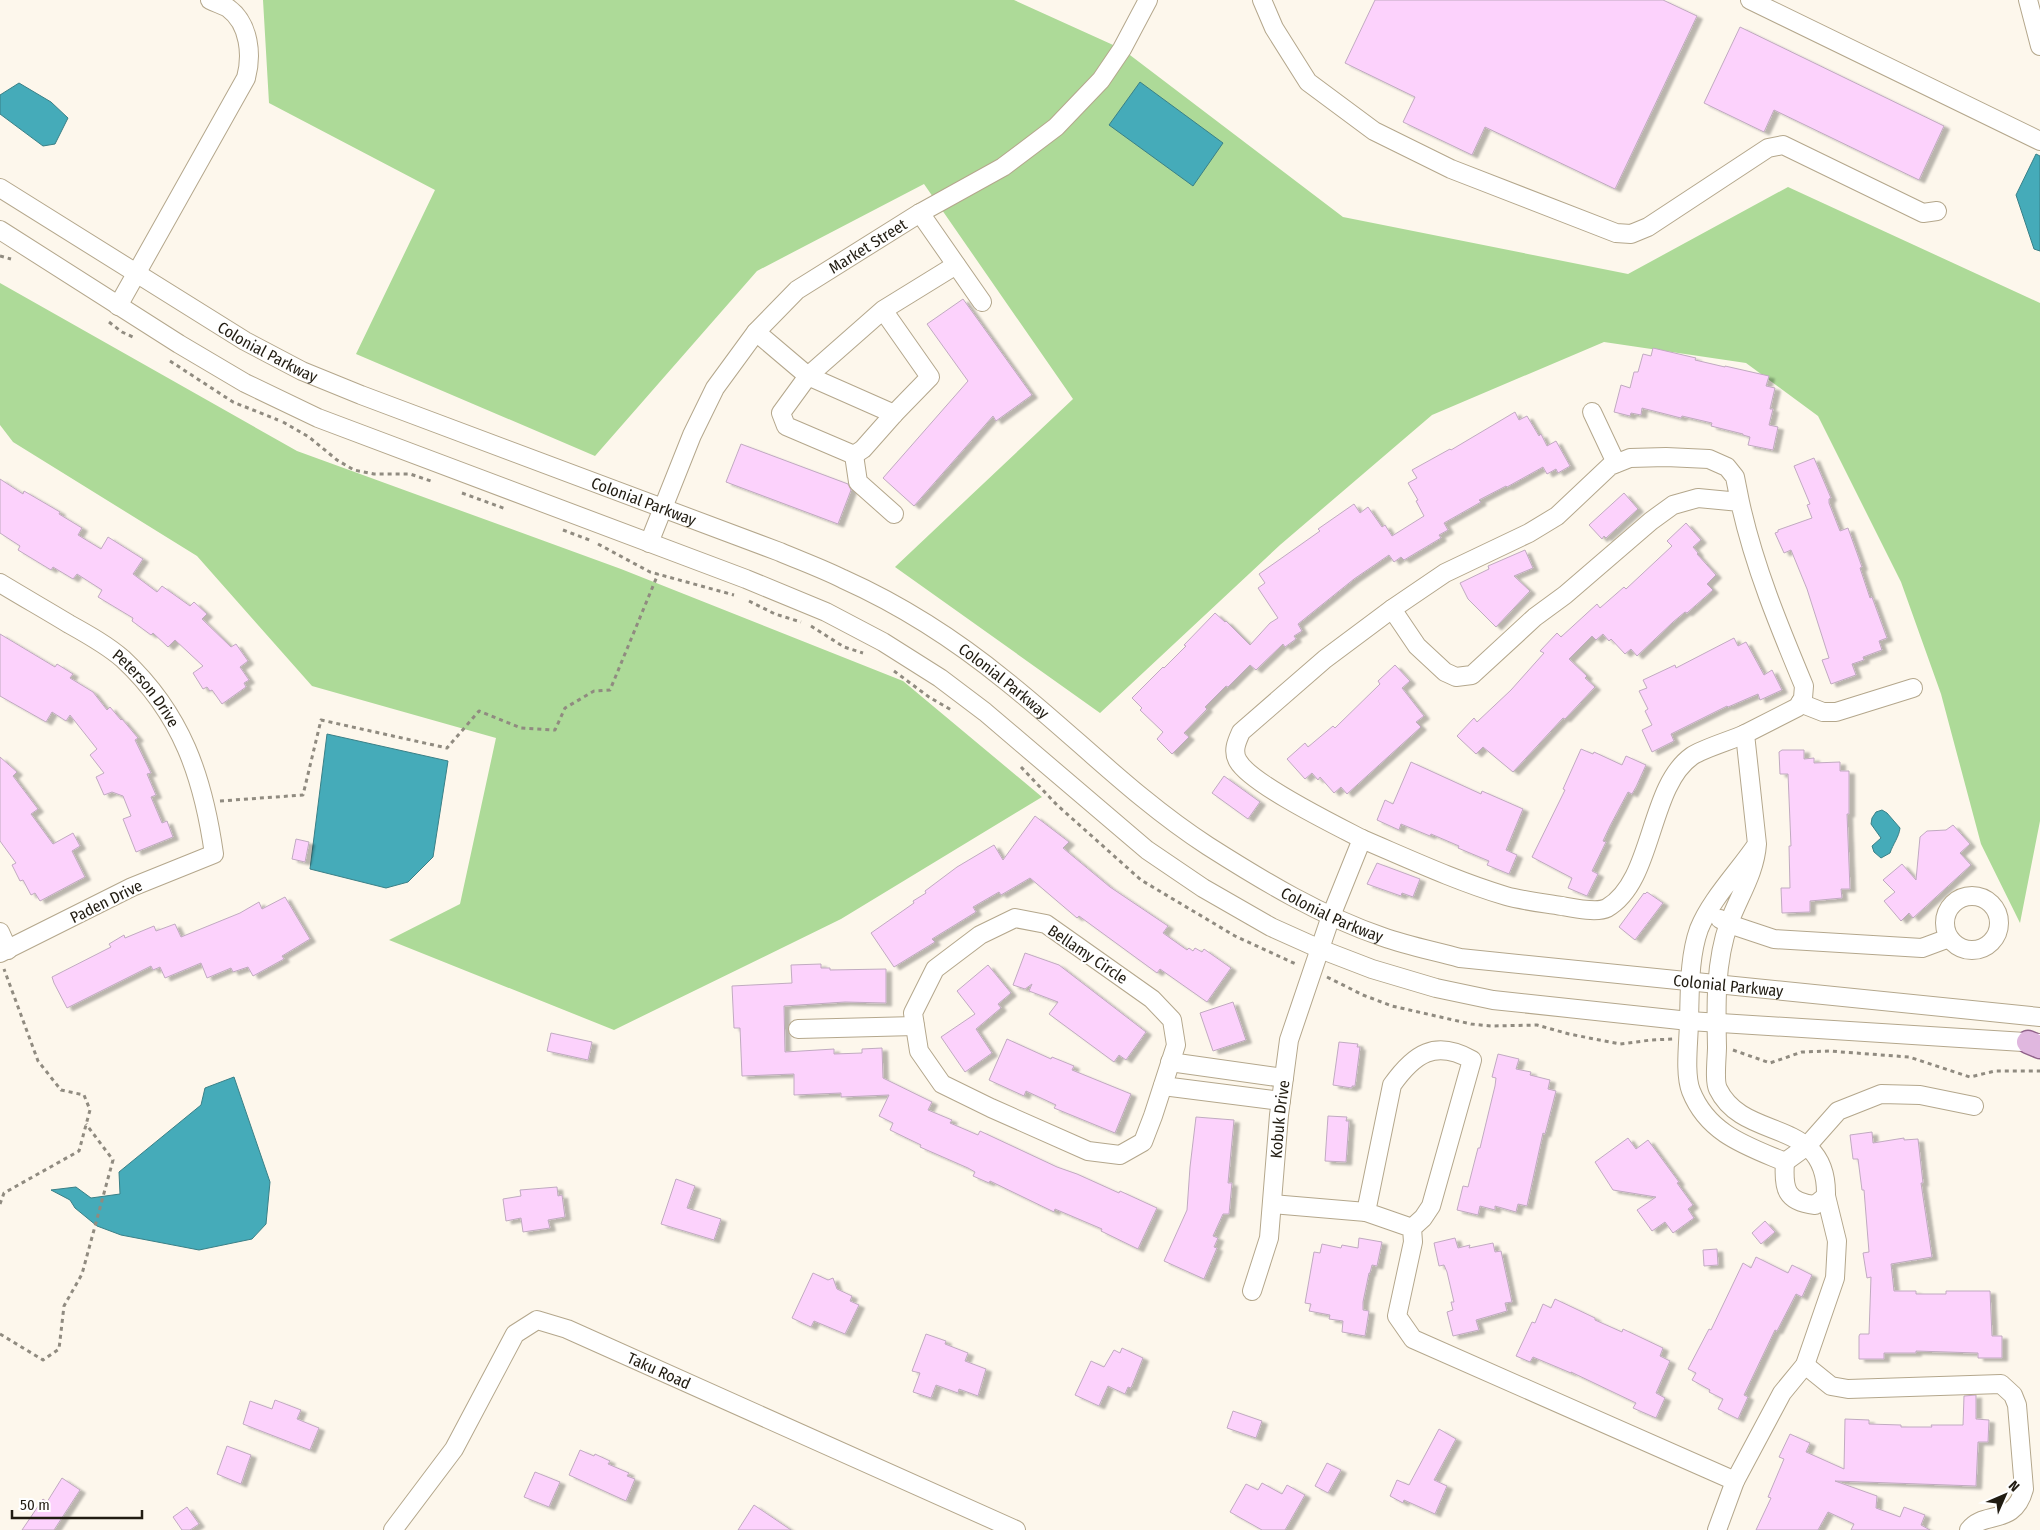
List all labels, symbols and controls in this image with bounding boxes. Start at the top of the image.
street label: Market Street [825,214,911,278]
street label: Colonial Parkway [214,317,321,387]
street label: Colonial Parkway [589,473,700,530]
street label: Colonial Parkway [955,639,1054,723]
street label: Peterson Drive [109,645,183,731]
street label: Paden Drive [67,876,145,927]
street label: Colonial Parkway [1278,883,1387,947]
street label: Bellamy Circle [1044,921,1131,988]
street label: Colonial Parkway [1672,971,1785,1001]
street label: Kobuk Drive [1267,1079,1294,1159]
street label: Taku Road [624,1348,694,1393]
north arrow [1980,1470,2030,1520]
text: N [2005,1477,2023,1495]
scale bar [12,1488,142,1520]
text: 50 m [20,1496,50,1514]

